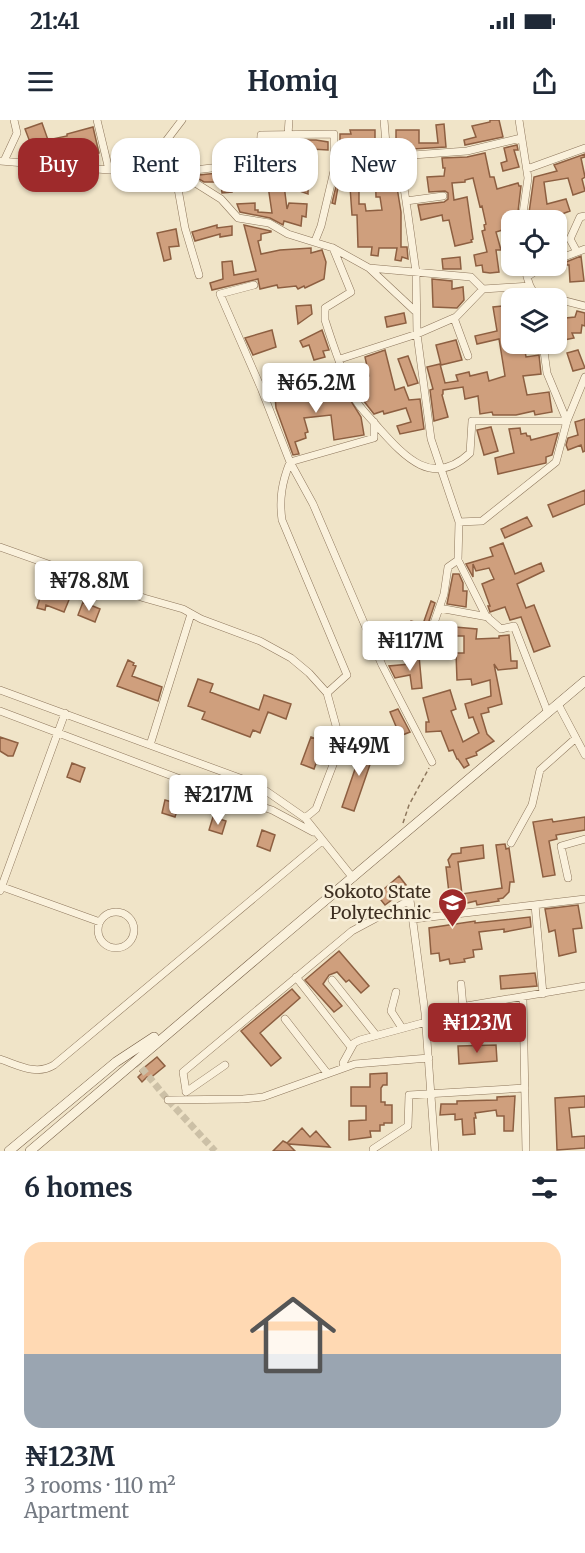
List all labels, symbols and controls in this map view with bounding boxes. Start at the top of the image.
text: 21:41 [30,7,80,35]
text: Homiq [247,64,338,98]
icon: menu [24,65,57,98]
icon: share [528,65,561,98]
chip: Buy [18,138,99,192]
chip: Rent [111,138,200,192]
chip: Filters [212,138,318,192]
chip: New [330,138,417,192]
map controls [501,210,567,354]
button: locate [501,210,567,276]
button: layers [501,288,567,354]
pin: ₦65.2M [267,363,365,414]
text: ₦65.2M [276,370,356,395]
pin: ₦78.8M [40,561,138,612]
text: ₦78.8M [49,568,129,593]
pin: ₦117M [368,621,452,672]
text: ₦117M [376,628,444,653]
pin: ₦49M [323,726,395,777]
text: ₦49M [328,733,390,758]
pin: ₦217M [176,775,260,826]
text: ₦217M [183,782,253,807]
place label: Sokoto State Polytechnic [324,880,431,924]
school or university icon: Sokoto State Polytechnic [436,886,468,928]
pin: ₦123M [435,1003,519,1054]
text: ₦123M [442,1010,512,1035]
text: 6 homes [24,1171,133,1204]
icon: filters [528,1171,561,1204]
icon: home [239,1281,347,1389]
text: ₦123M [24,1440,115,1473]
text: 3 rooms · 110 m² [24,1473,176,1498]
text: Apartment [24,1498,129,1523]

